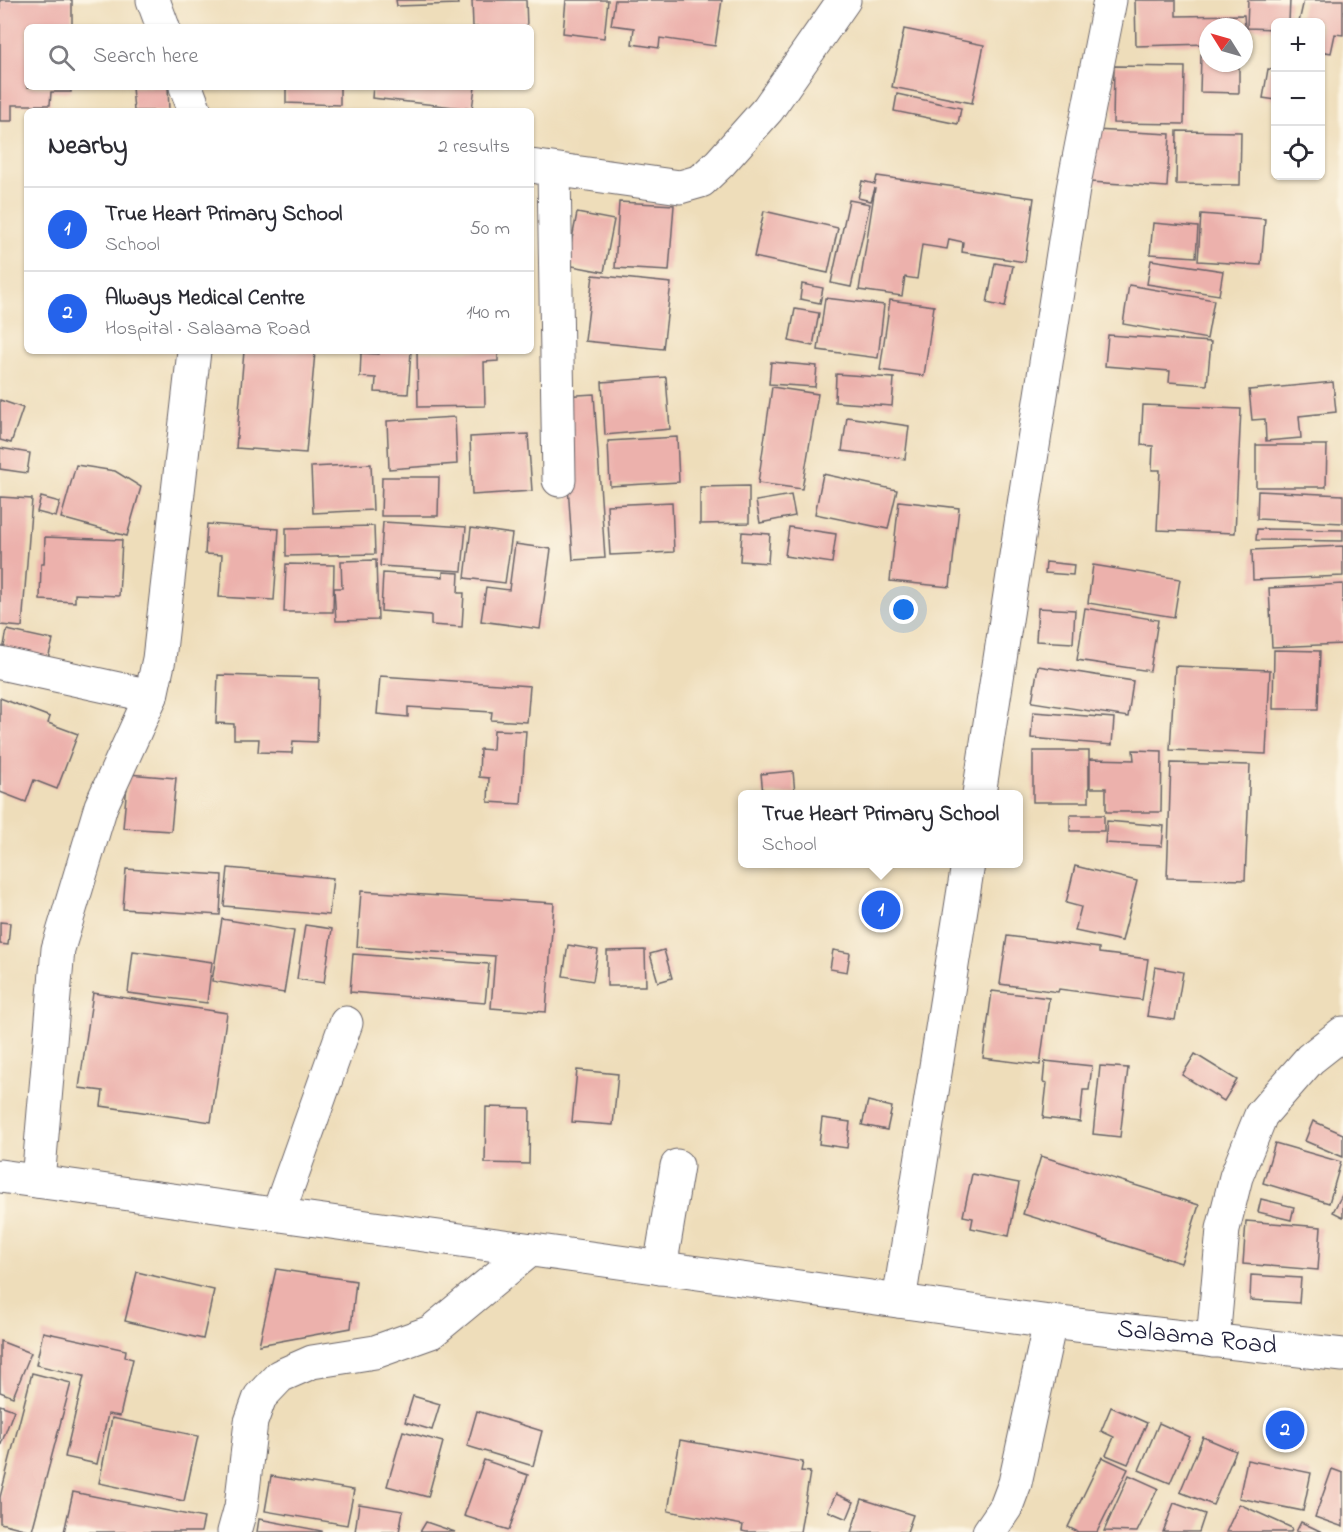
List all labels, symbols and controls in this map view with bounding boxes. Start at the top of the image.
north arrow [1199,18,1253,72]
map controls [1271,18,1325,180]
button: + [1271,18,1325,72]
search box [24,24,534,90]
icon: search [45,41,78,74]
text: Search here [93,41,198,73]
button: − [1271,72,1325,126]
button: locate [1271,126,1325,180]
text: Nearby [48,128,127,166]
text: 2 results [438,133,510,162]
text: True Heart Primary School [105,199,343,231]
text: 1 [64,215,71,244]
text: 50 m [469,215,510,244]
text: School [105,231,160,260]
text: Always Medical Centre [105,283,305,315]
text: 2 [63,299,72,328]
text: 140 m [466,299,510,328]
text: Hospital · Salaama Road [105,315,310,344]
your location [889,595,918,624]
popup [738,790,1023,868]
text: True Heart Primary School [762,799,999,831]
text: School [762,831,817,860]
pin: 1 [862,888,900,932]
street label: Salaama Road [1115,1311,1279,1366]
pin: 2 [1266,1408,1304,1452]

